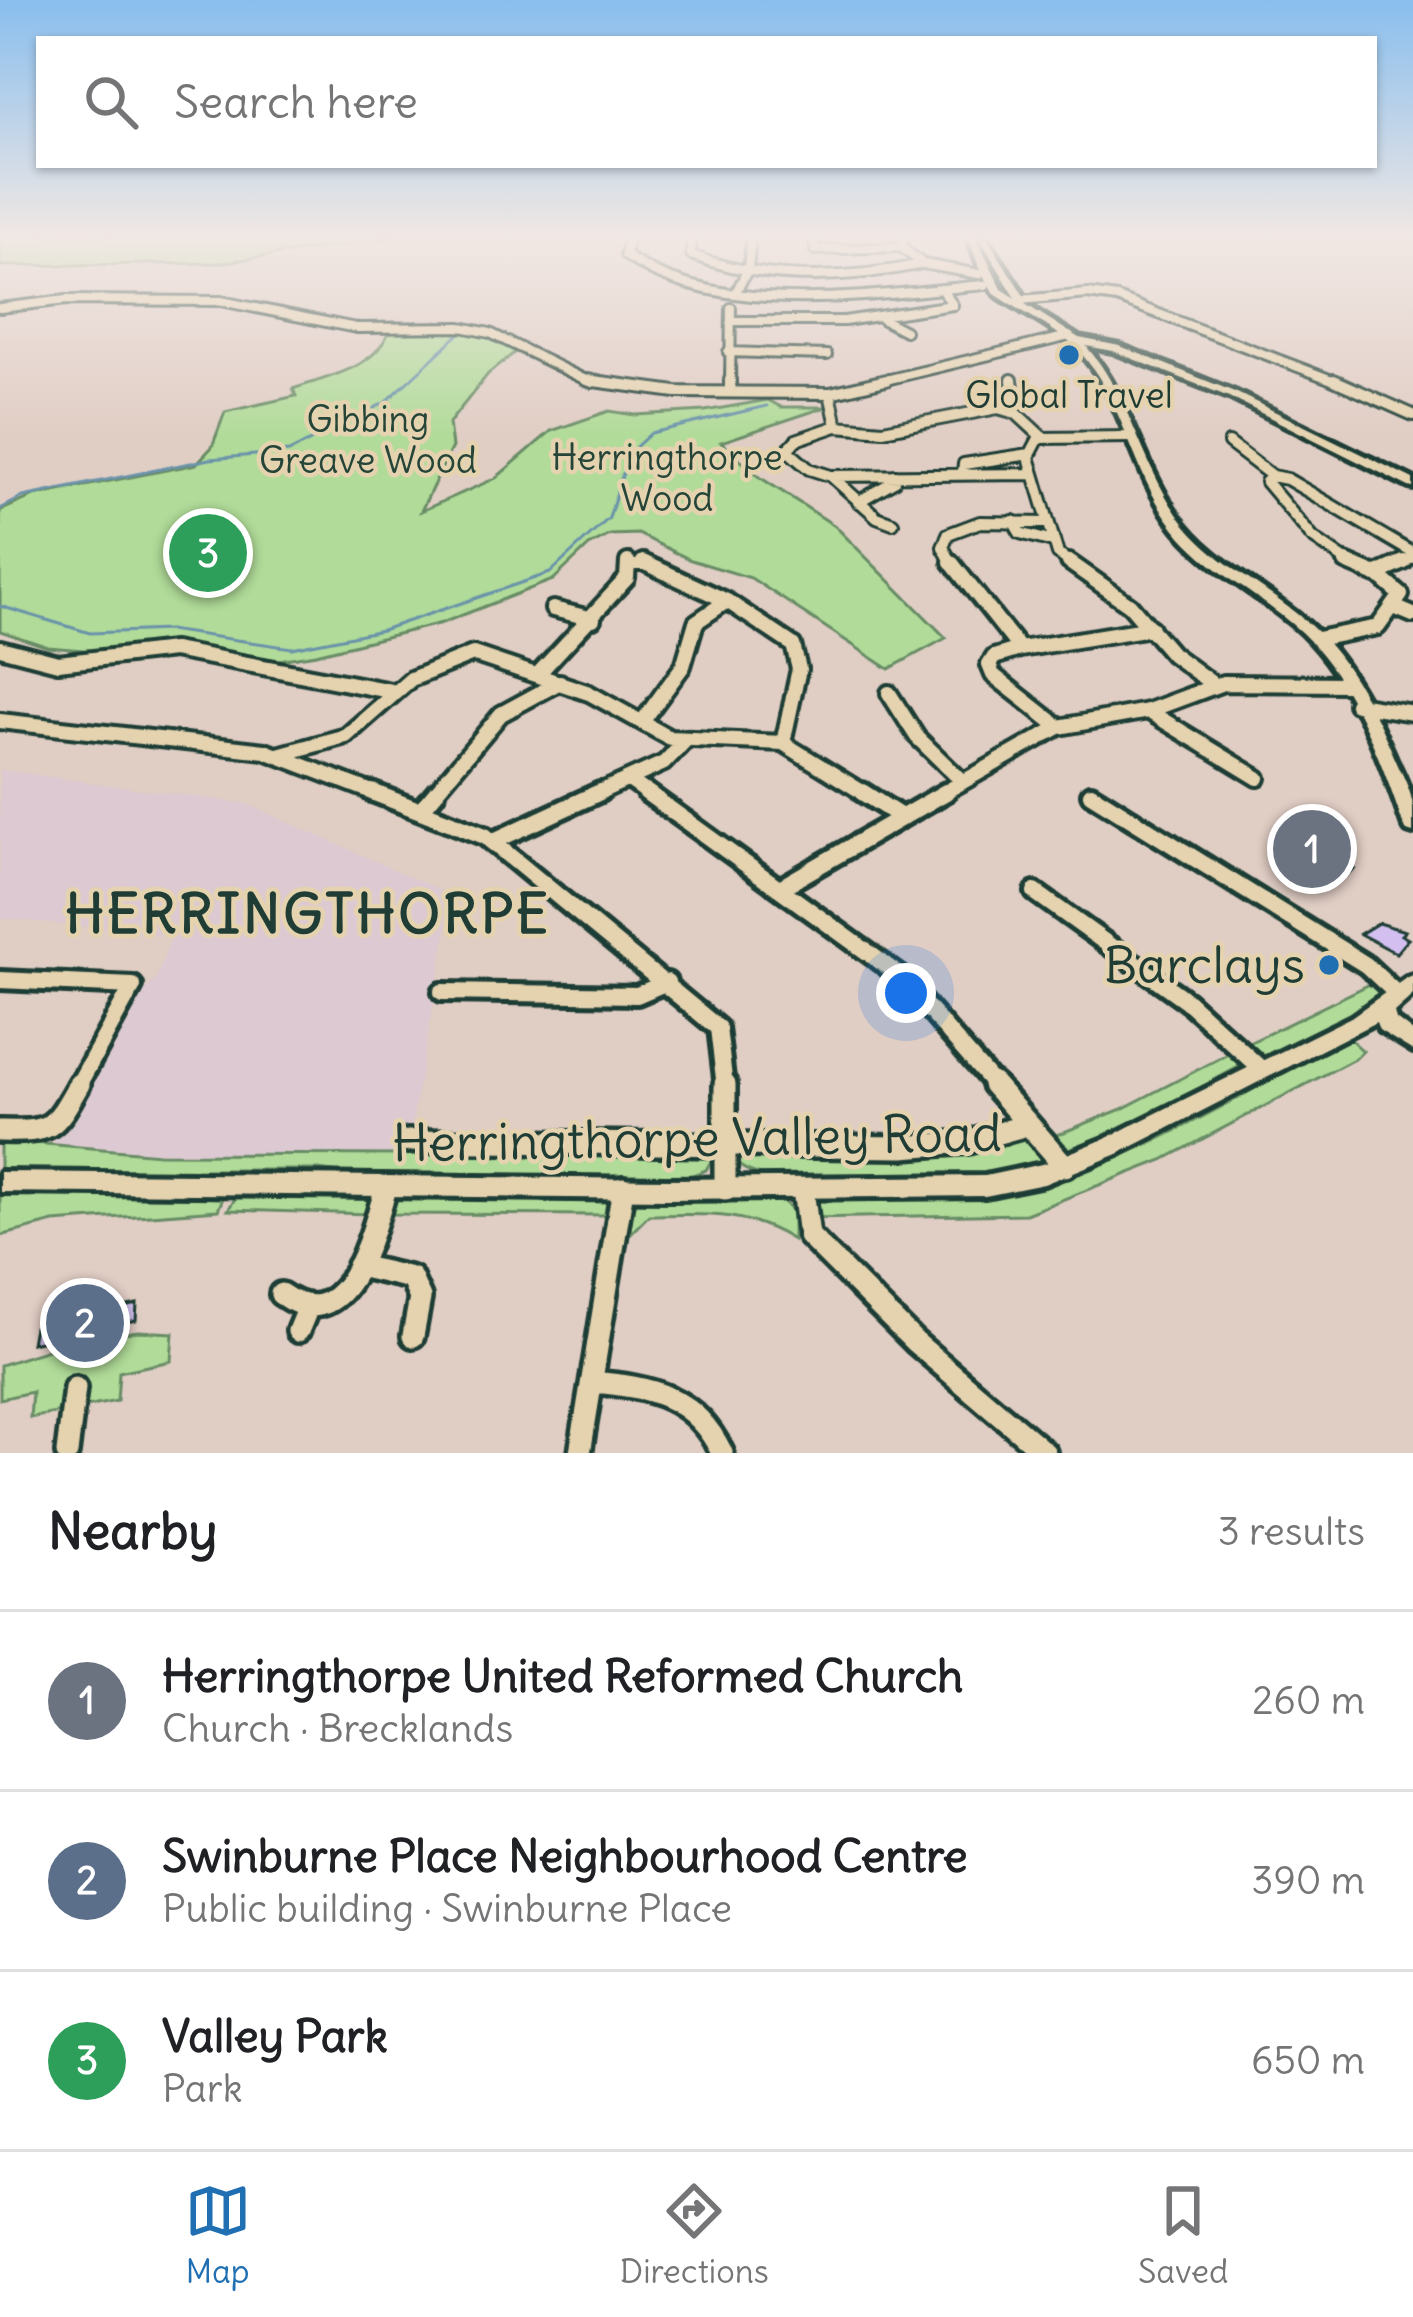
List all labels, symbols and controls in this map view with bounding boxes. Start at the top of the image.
search box [36,36,1377,168]
icon: search [78,69,144,135]
text: Search here [174,74,418,130]
marker: Global Travel [1056,342,1082,368]
place label: Global Travel [965,373,1173,418]
park label: Gibbing Greave Wood [259,397,477,483]
park label: Herringthorpe Wood [551,435,783,521]
pin: 3 [169,508,247,598]
pin: 1 [1273,804,1351,894]
district label: HERRINGTHORPE [65,880,551,948]
place label: Barclays [1104,933,1305,997]
marker: Barclays [1316,952,1342,978]
your location [876,963,936,1023]
street label: Herringthorpe Valley Road [392,1101,1002,1175]
pin: 2 [46,1278,124,1368]
text: Nearby [48,1499,217,1563]
text: 3 results [1218,1507,1365,1556]
text: Herringthorpe United Reformed Church [162,1648,963,1704]
text: 1 [79,1676,95,1725]
text: 260 m [1252,1676,1365,1725]
text: Church · Brecklands [162,1704,513,1753]
text: Swinburne Place Neighbourhood Centre [162,1828,968,1884]
text: 2 [76,1856,98,1905]
text: 390 m [1251,1856,1365,1905]
text: Public building · Swinburne Place [162,1884,732,1933]
text: Valley Park [162,2008,388,2064]
text: 3 [76,2036,98,2085]
text: 650 m [1251,2036,1365,2085]
text: Park [162,2064,243,2113]
tab: Map [185,2178,251,2292]
tab: Directions [620,2178,769,2292]
tab: Saved [1138,2178,1228,2292]

